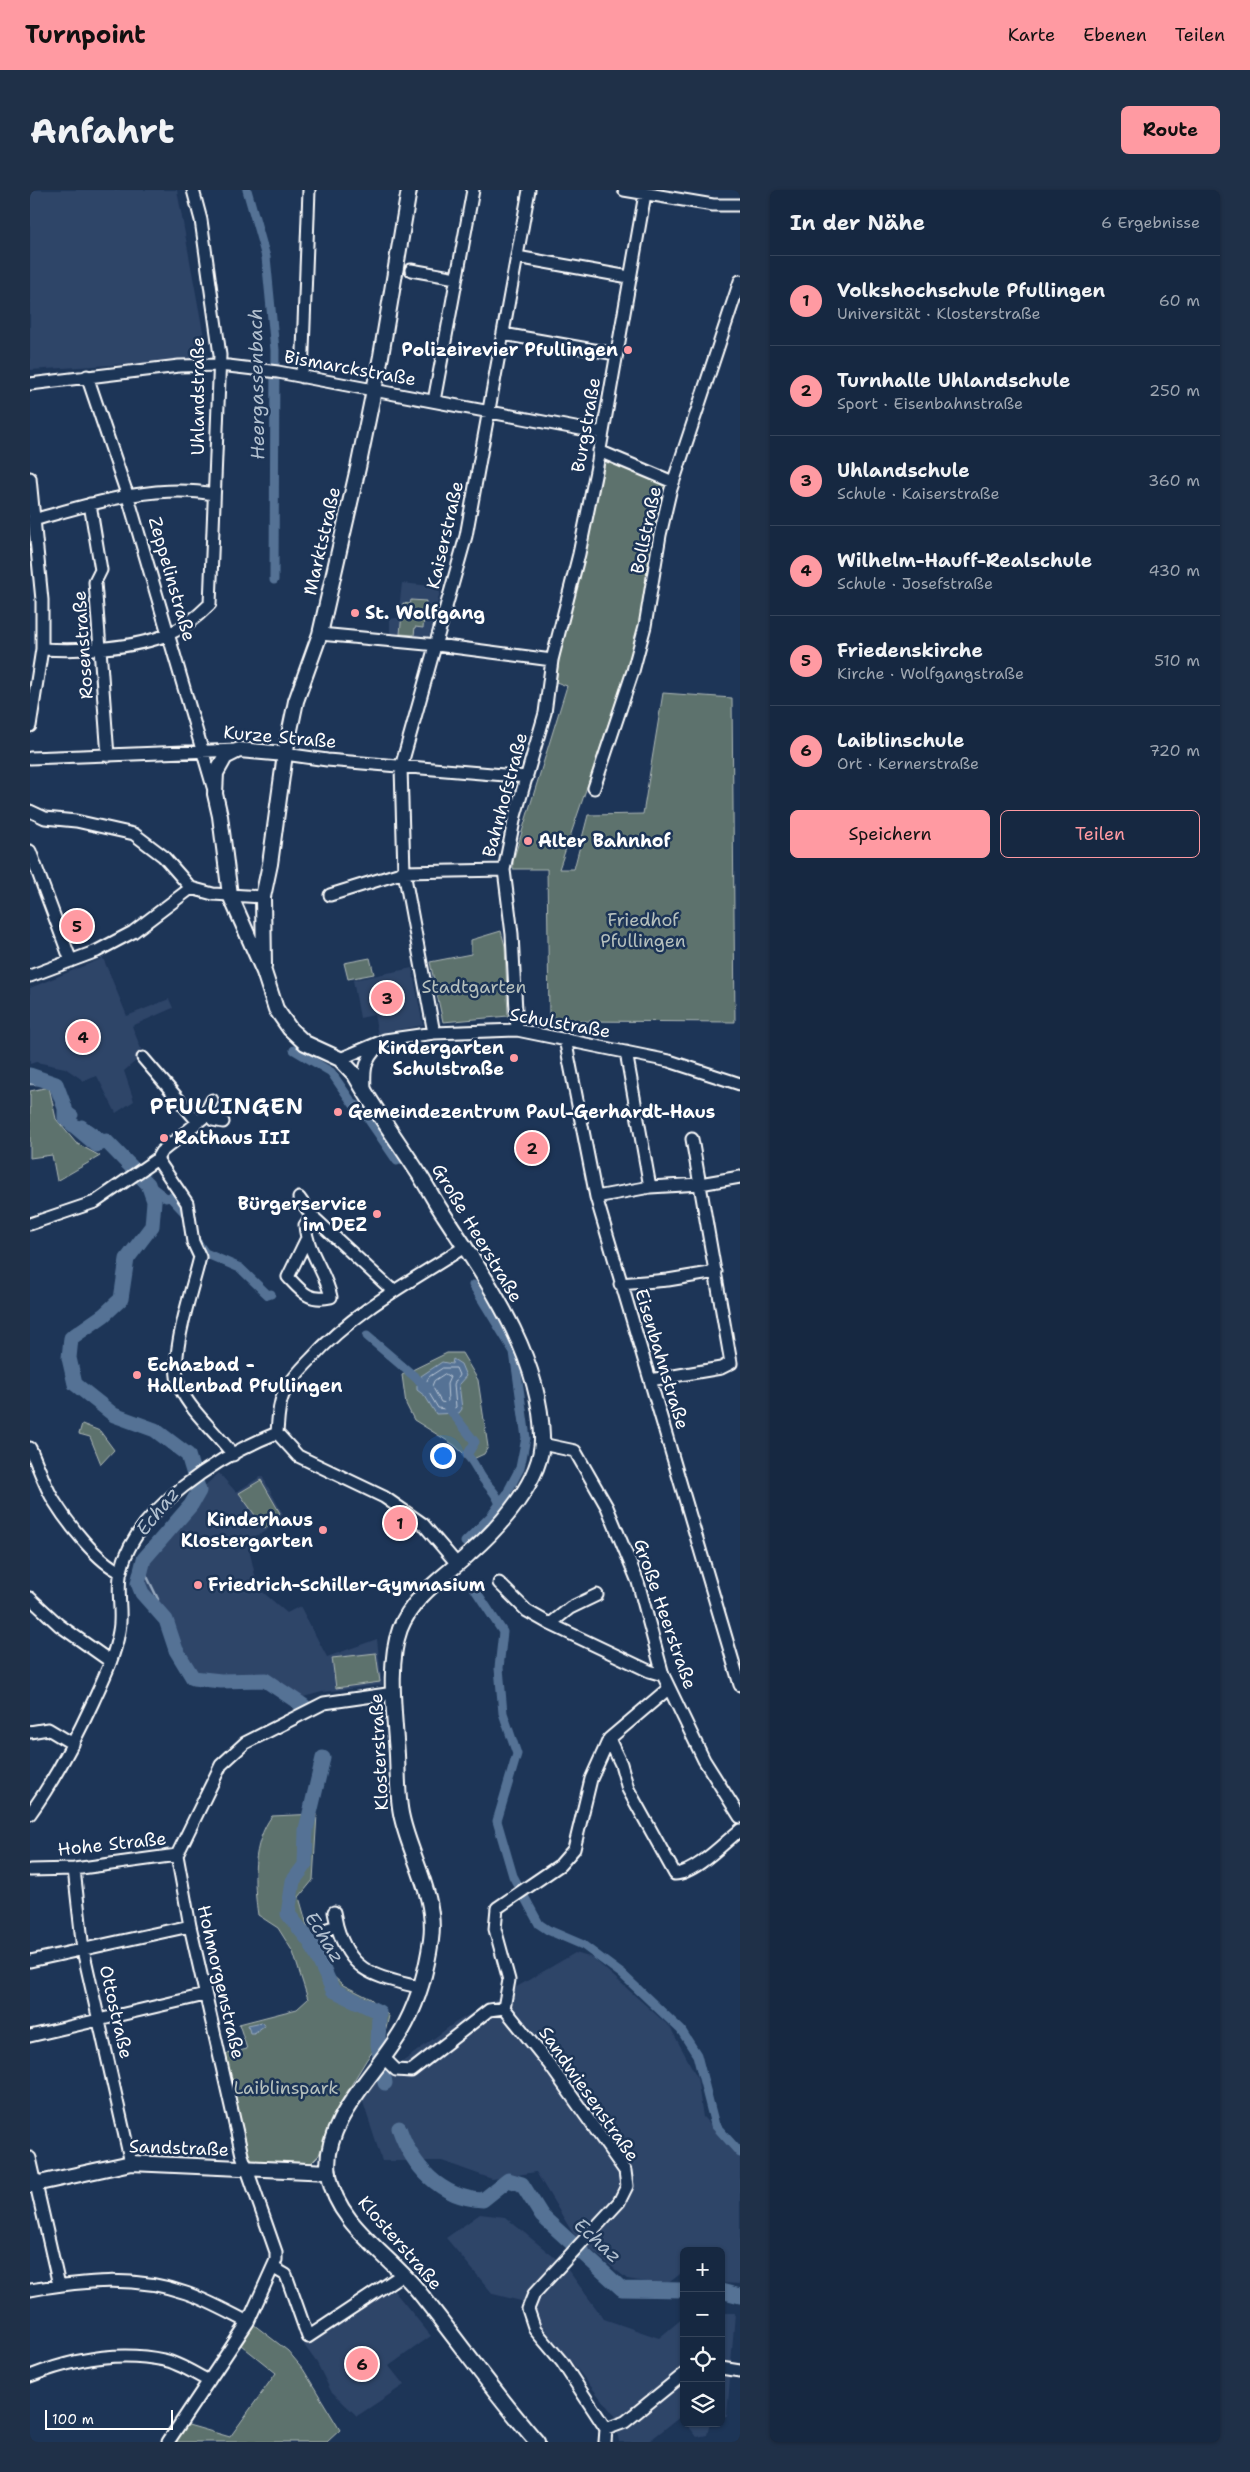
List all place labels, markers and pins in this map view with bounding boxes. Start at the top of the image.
place label: Polizeirevier Pfullingen [402,338,618,362]
marker: Polizeirevier Pfullingen [622,344,634,356]
place label: St. Wolfgang [365,601,485,625]
marker: St. Wolfgang [349,607,361,619]
place label: Alter Bahnhof [538,829,671,853]
marker: Alter Bahnhof [522,835,534,847]
pin: 5 [61,907,93,945]
pin: 3 [371,979,403,1017]
pin: 4 [67,1018,99,1056]
place label: Kindergarten Schulstraße [378,1036,504,1081]
marker: Kindergarten Schulstraße [508,1052,520,1064]
place label: Gemeindezentrum Paul-Gerhardt-Haus [348,1100,715,1124]
marker: Gemeindezentrum Paul-Gerhardt-Haus [332,1106,344,1118]
place label: Rathaus III [174,1126,290,1150]
pin: 2 [516,1129,548,1167]
marker: Rathaus III [158,1132,170,1144]
place label: Bürgerservice im DEZ [238,1192,367,1237]
marker: Bürgerservice im DEZ [371,1208,383,1220]
place label: Echazbad - Hallenbad Pfullingen [147,1353,343,1398]
marker: Echazbad - Hallenbad Pfullingen [131,1369,143,1381]
pin: 1 [384,1504,416,1542]
place label: Kinderhaus Klostergarten [181,1508,313,1553]
marker: Kinderhaus Klostergarten [317,1524,329,1536]
place label: Friedrich-Schiller-Gymnasium [208,1573,486,1597]
marker: Friedrich-Schiller-Gymnasium [192,1579,204,1591]
pin: 6 [346,2345,378,2383]

